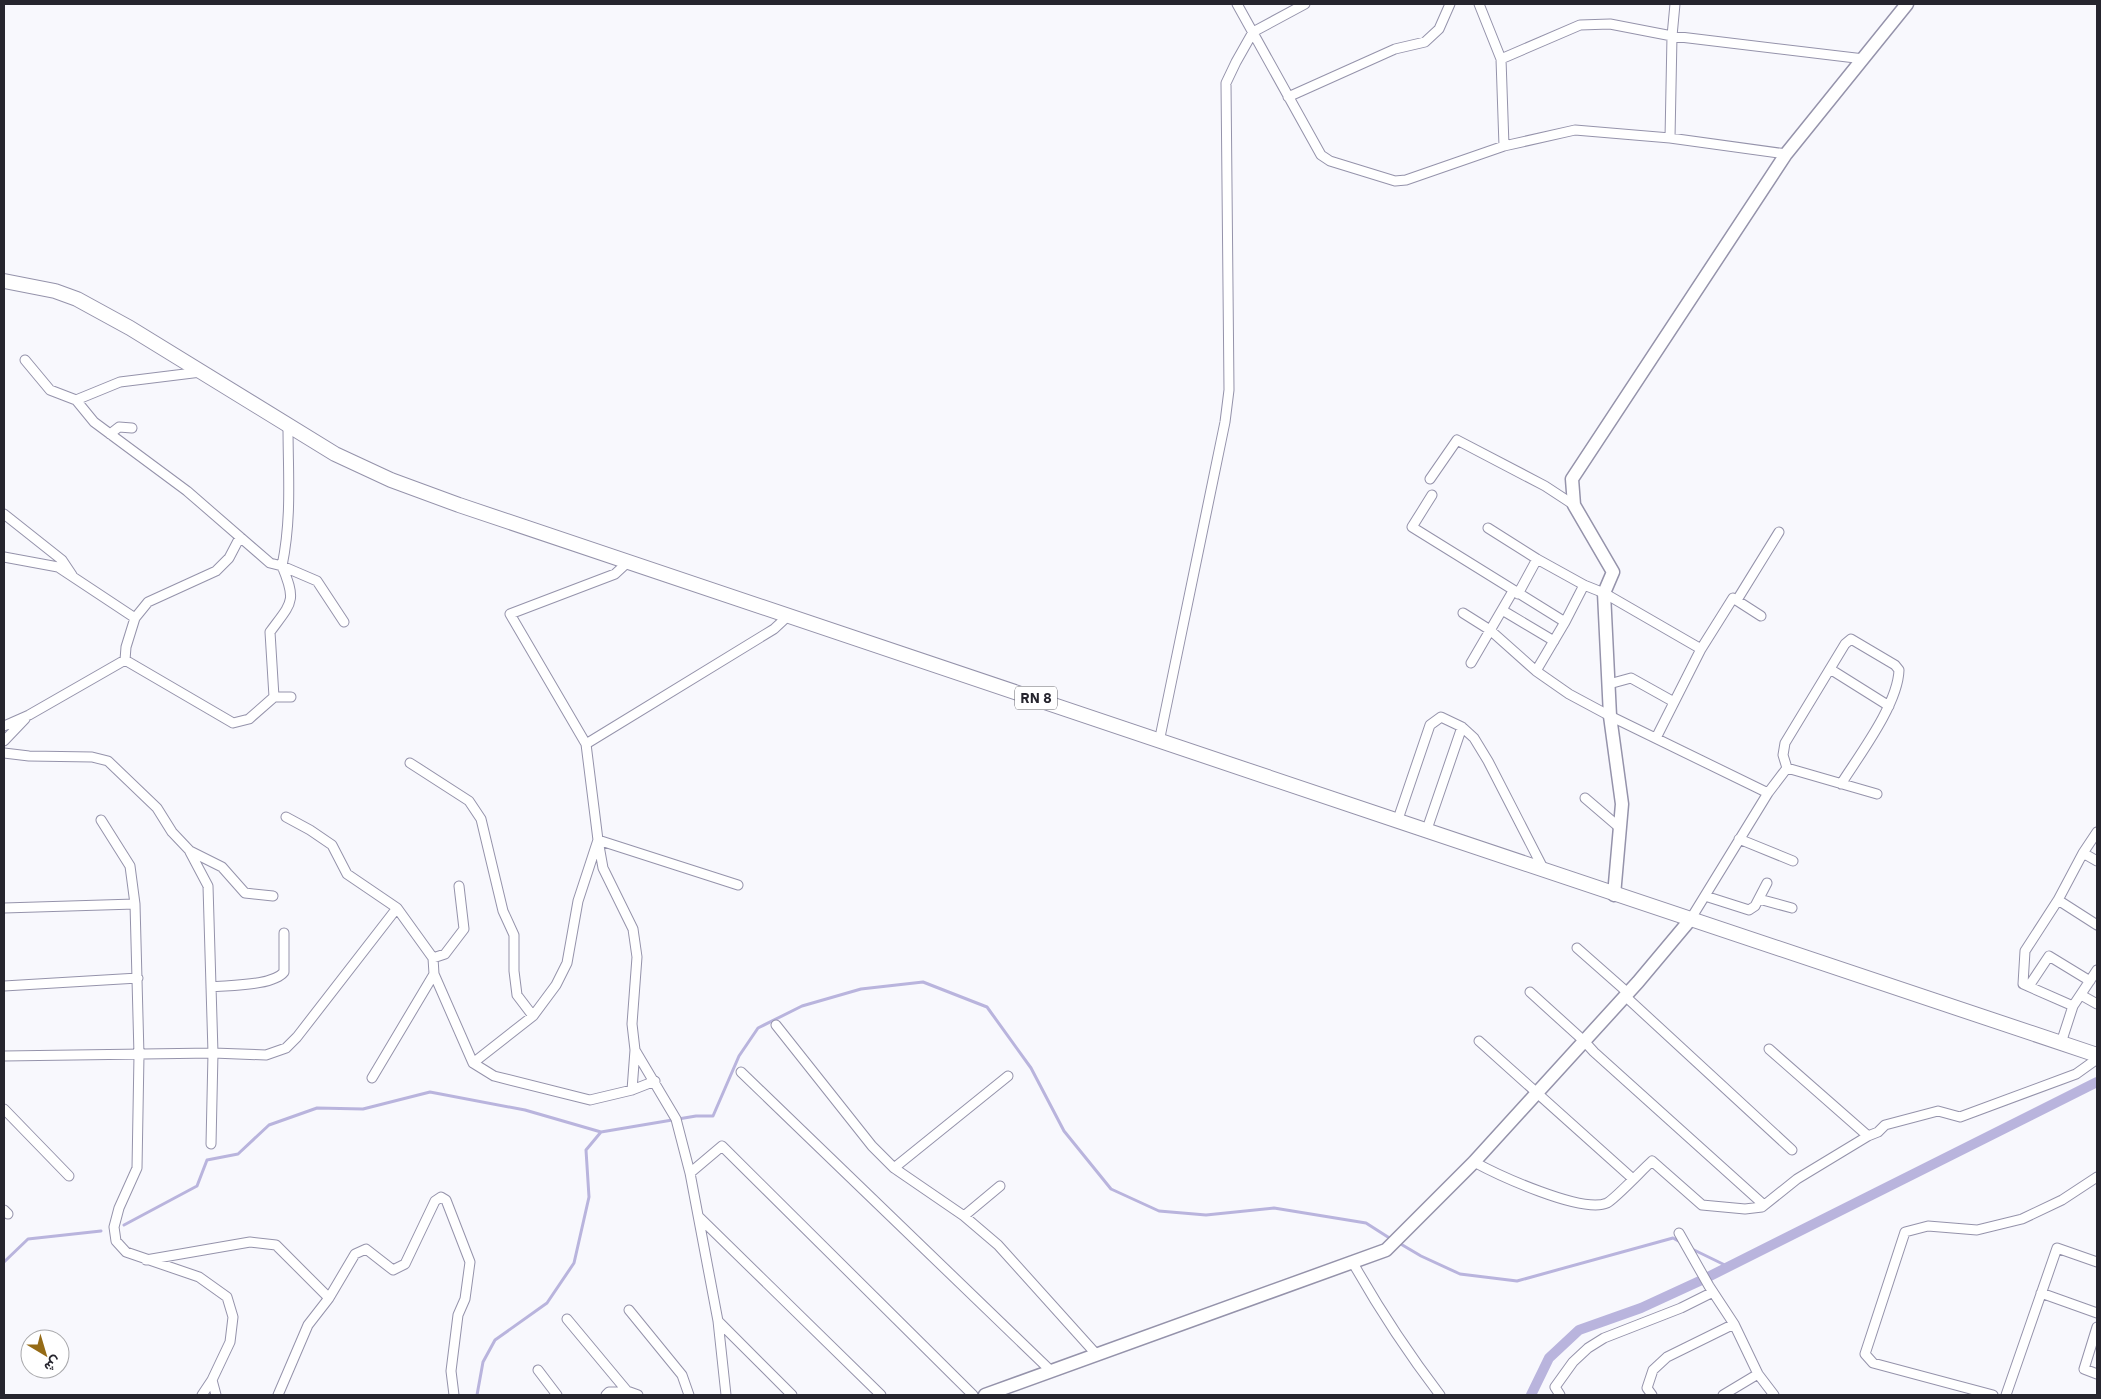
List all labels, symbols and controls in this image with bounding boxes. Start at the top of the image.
road number: RN 8 [1015,686,1057,710]
north arrow [20,1329,70,1379]
text: ش [41,1352,65,1377]

